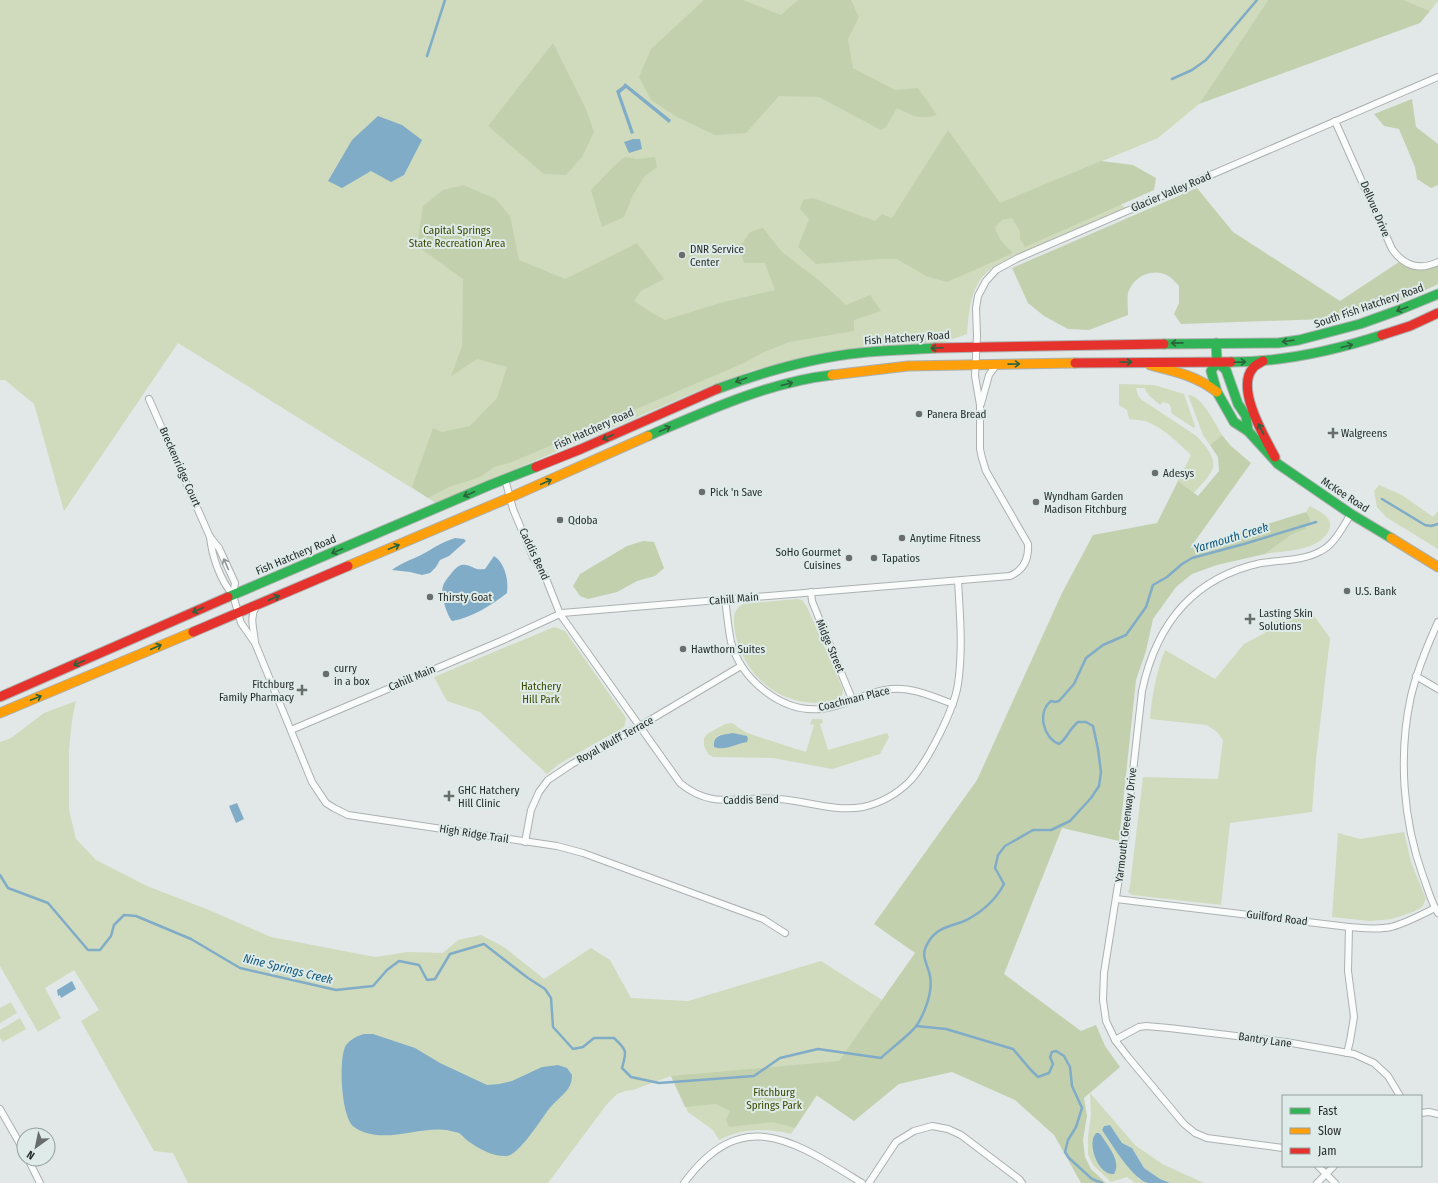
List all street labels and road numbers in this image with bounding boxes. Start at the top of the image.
street label: Glacier Valley Road [1129,169,1213,215]
street label: Dellvue Drive [1357,179,1393,239]
street label: South Fish Hatchery Road [1313,281,1425,331]
street label: Fish Hatchery Road [864,329,950,347]
street label: Fish Hatchery Road [552,406,636,452]
street label: Breckenridge Court [157,425,204,509]
street label: McKee Road [1319,475,1371,515]
street label: Caddis Bend [516,526,552,582]
street label: Fish Hatchery Road [254,532,338,578]
street label: Cahill Main [709,590,759,608]
street label: Midge Street [813,617,847,675]
street label: Cahill Main [387,662,437,694]
street label: Coachman Place [817,684,891,714]
street label: Royal Wulff Terrace [574,714,656,766]
street label: Yarmouth Greenway Drive [1113,767,1139,883]
street label: Caddis Bend [723,793,779,807]
street label: High Ridge Trail [438,822,510,846]
street label: Guilford Road [1246,908,1308,928]
street label: Bantry Lane [1238,1030,1292,1050]

